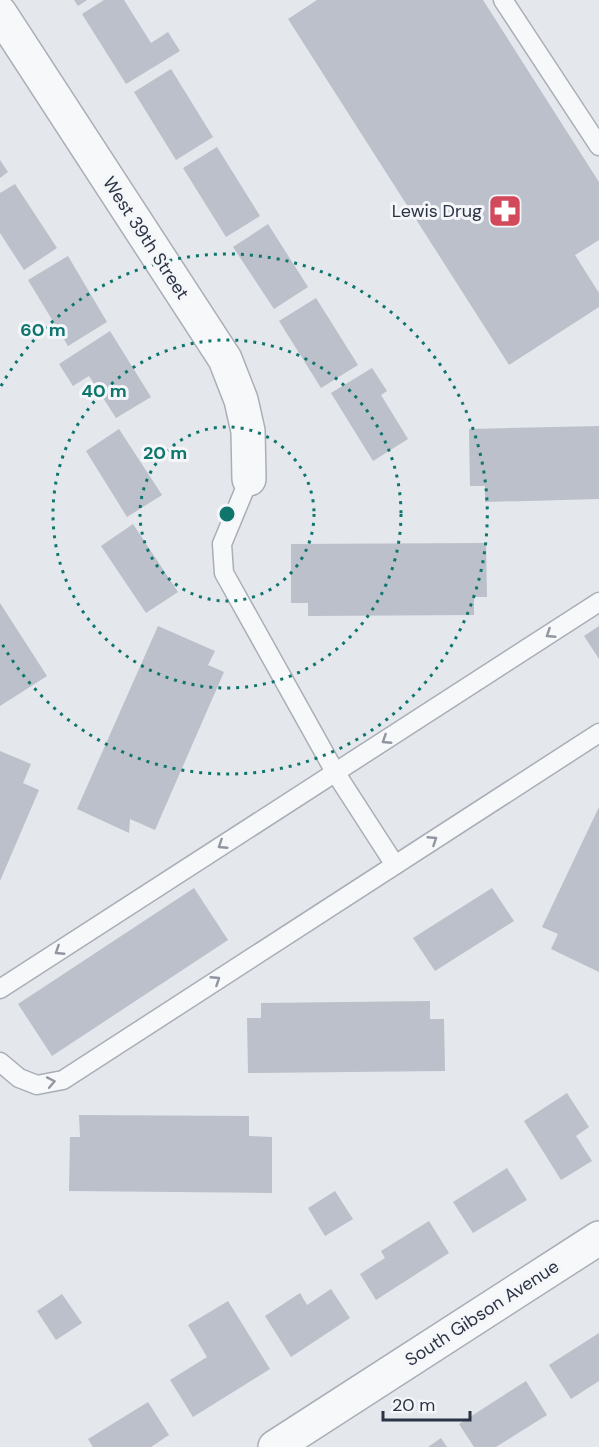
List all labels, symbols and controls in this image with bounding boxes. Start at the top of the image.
street label: West 39th Street [97,172,195,304]
pharmacy icon: Lewis Drug [487,193,523,229]
place label: Lewis Drug [392,199,482,223]
text: 60 m [20,318,66,342]
text: 40 m [81,379,127,403]
text: 20 m [143,441,187,465]
centre of rings [217,504,237,524]
one-way arrow [546,626,556,638]
one-way arrow [382,732,392,744]
one-way arrow [426,836,437,847]
one-way arrow [218,838,229,849]
one-way arrow [54,944,65,955]
one-way arrow [210,977,221,988]
one-way arrow [46,1076,56,1089]
street label: South Gibson Avenue [400,1254,564,1372]
scale bar [383,1384,470,1422]
text: 20 m [392,1393,435,1417]

